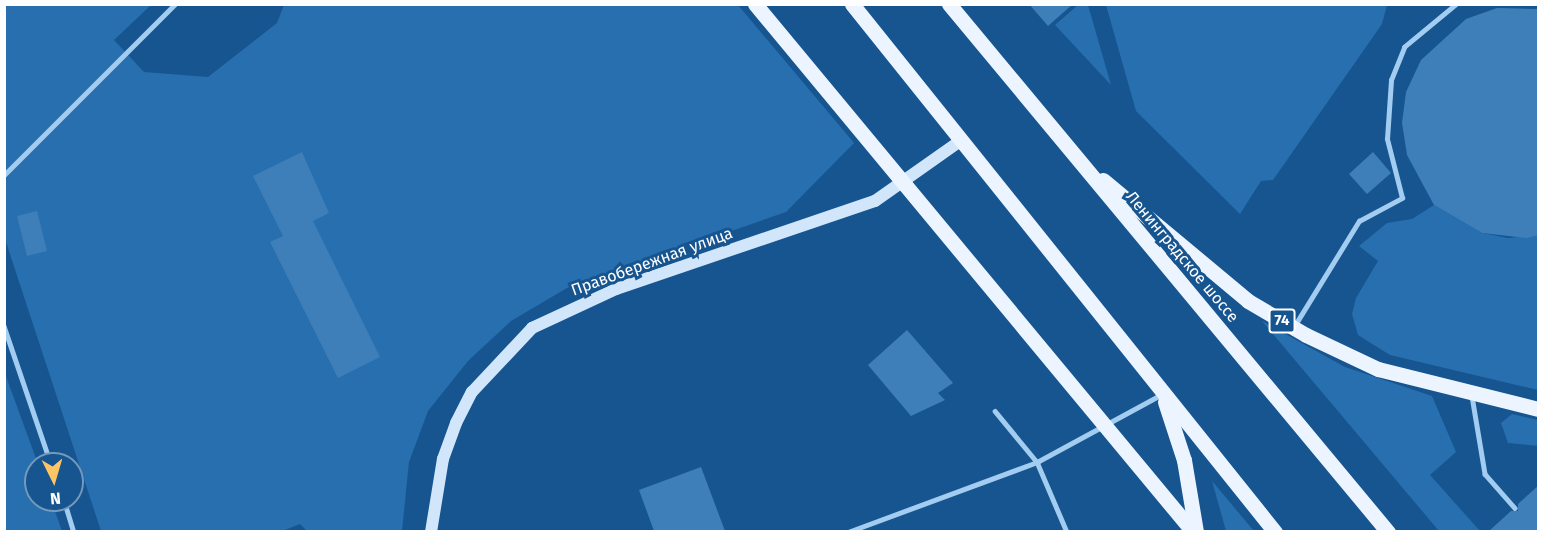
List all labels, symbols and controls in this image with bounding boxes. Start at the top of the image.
street label: Ленинградское шоссе [1122,188,1242,326]
street label: Правобережная улица [569,224,735,300]
road number: 74 [1268,309,1296,333]
north arrow [24,452,84,512]
text: N [49,489,62,508]

